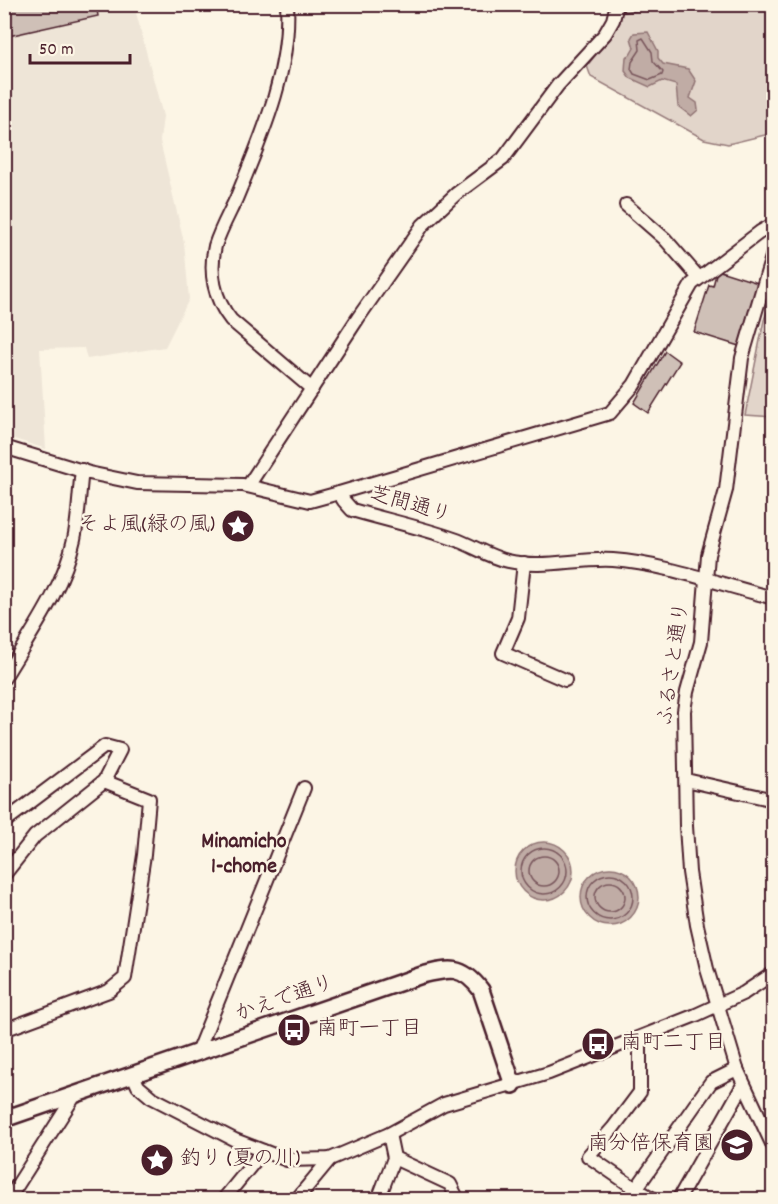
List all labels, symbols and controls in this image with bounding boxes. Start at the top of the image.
scale bar [30,27,130,65]
text: 50 m [39,38,74,63]
street label: 芝間通り [365,480,455,532]
place icon: そよ風(緑の風) [220,508,256,544]
place label: そよ風(緑の風) [79,511,215,541]
street label: ふるさと通り [651,600,699,728]
district label: Minamicho 1-chome [201,827,287,883]
street label: かえで通り [231,969,339,1031]
bus stop icon: 南町一丁目 [276,1012,312,1048]
place label: 南町一丁目 [317,1015,422,1045]
bus stop icon: 南町二丁目 [580,1026,616,1062]
place label: 南町二丁目 [621,1029,726,1059]
school or university icon: 南分倍保育園 [719,1127,755,1163]
place label: 南分倍保育園 [588,1130,714,1160]
place icon: 釣り (夏の川) [139,1142,175,1178]
place label: 釣り (夏の川) [180,1145,300,1175]

